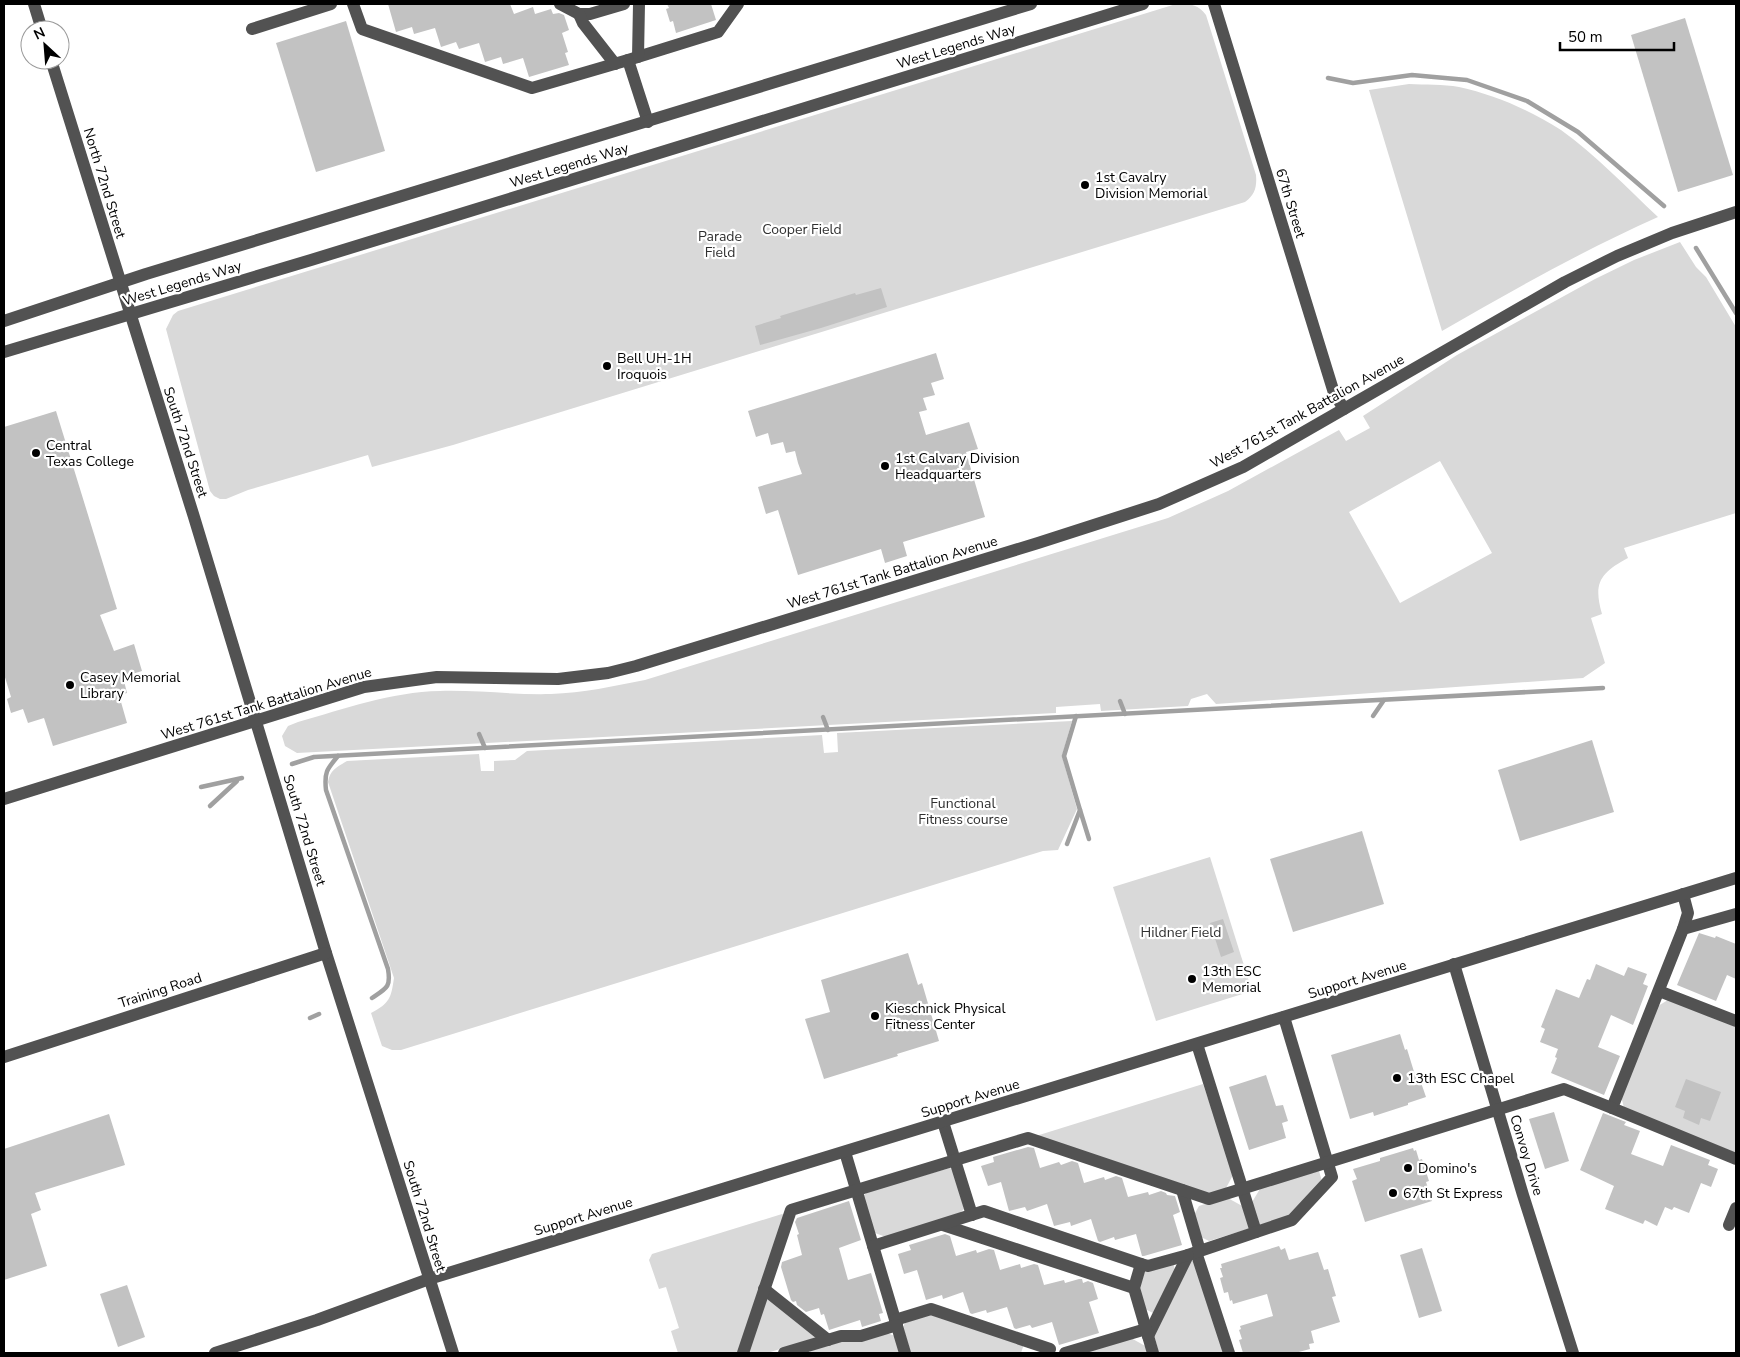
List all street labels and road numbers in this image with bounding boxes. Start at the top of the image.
street label: West Legends Way [894,19,1019,74]
street label: North 72nd Street [79,126,130,241]
street label: West Legends Way [507,138,632,193]
street label: 67th Street [1271,166,1310,240]
street label: West Legends Way [120,256,245,311]
street label: West 761st Tank Battalion Avenue [1207,350,1408,473]
street label: South 72nd Street [159,384,212,500]
street label: West 761st Tank Battalion Avenue [785,531,1000,614]
street label: West 761st Tank Battalion Avenue [159,662,374,745]
street label: South 72nd Street [279,772,331,888]
street label: Support Avenue [1306,955,1409,1003]
street label: Training Road [116,968,204,1013]
street label: Support Avenue [919,1074,1022,1122]
street label: Convoy Drive [1505,1112,1548,1198]
street label: South 72nd Street [399,1158,451,1274]
street label: Support Avenue [532,1192,635,1240]

